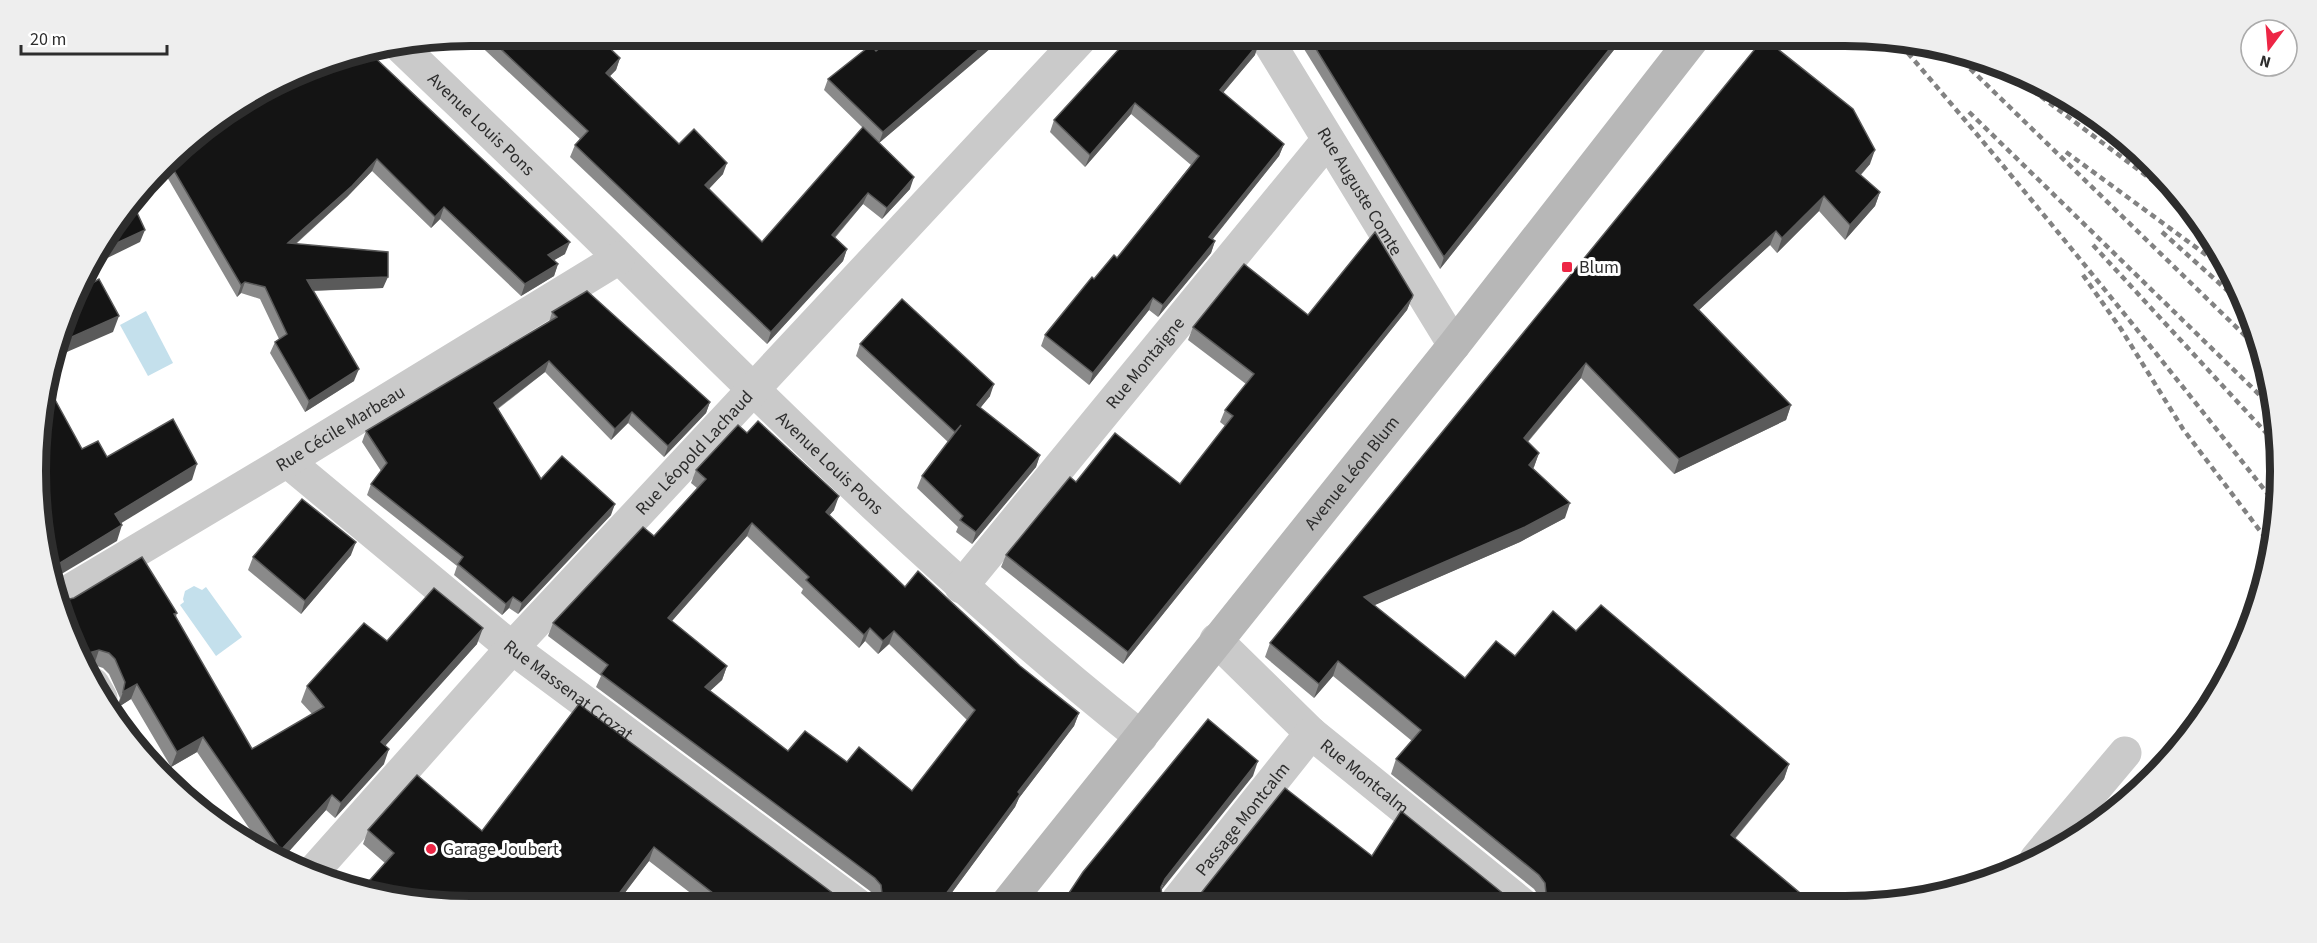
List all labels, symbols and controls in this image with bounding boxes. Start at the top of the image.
scale bar [21,18,166,56]
north arrow [2239,18,2299,78]
text: 20 m [30,27,66,52]
text: N [2257,49,2273,73]
street label: Avenue Louis Pons [422,67,541,181]
street label: Rue Auguste Comte [1311,122,1409,260]
place label: Blum [1579,255,1619,280]
marker: Blum [1560,260,1574,274]
street label: Rue Montaigne [1100,311,1190,414]
street label: Rue Cécile Marbeau [271,379,410,478]
street label: Rue Léopold Lachaud [630,385,759,521]
street label: Avenue Louis Pons [771,406,889,520]
street label: Avenue Léon Blum [1298,410,1405,535]
street label: Rue Massenat Crozat [498,634,638,746]
street label: Rue Montcalm [1315,733,1414,820]
street label: Passage Montcalm [1189,757,1296,881]
place label: Garage Joubert [443,837,559,862]
marker: Garage Joubert [424,842,438,856]

